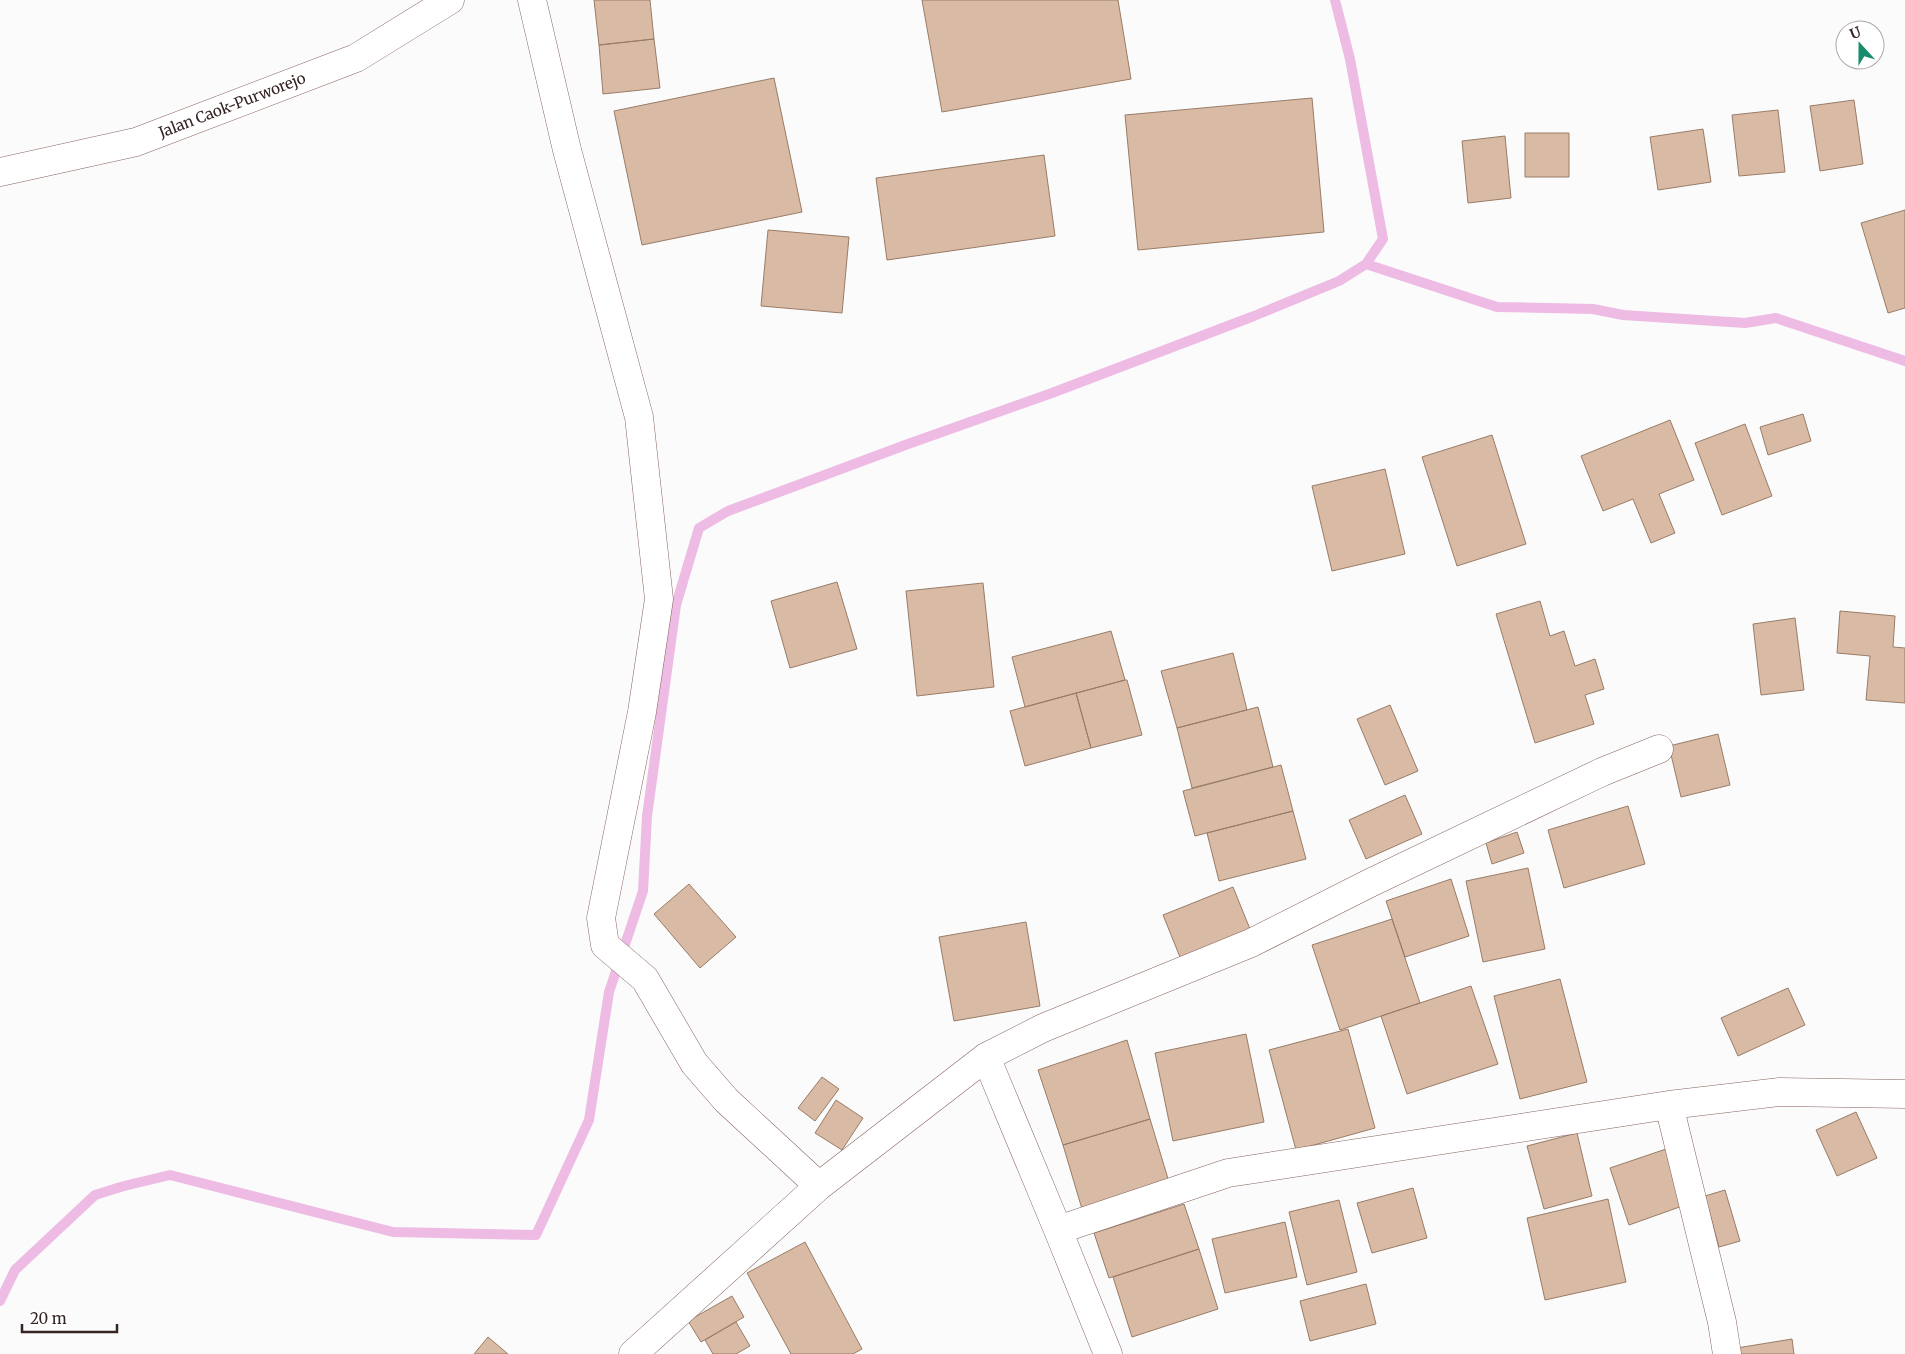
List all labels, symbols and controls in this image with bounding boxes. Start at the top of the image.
north arrow [1835,20,1885,70]
text: U [1847,22,1864,43]
street label: Jalan Caok-Purworejo [155,68,308,142]
scale bar [22,1302,118,1334]
text: 20 m [30,1309,67,1328]

